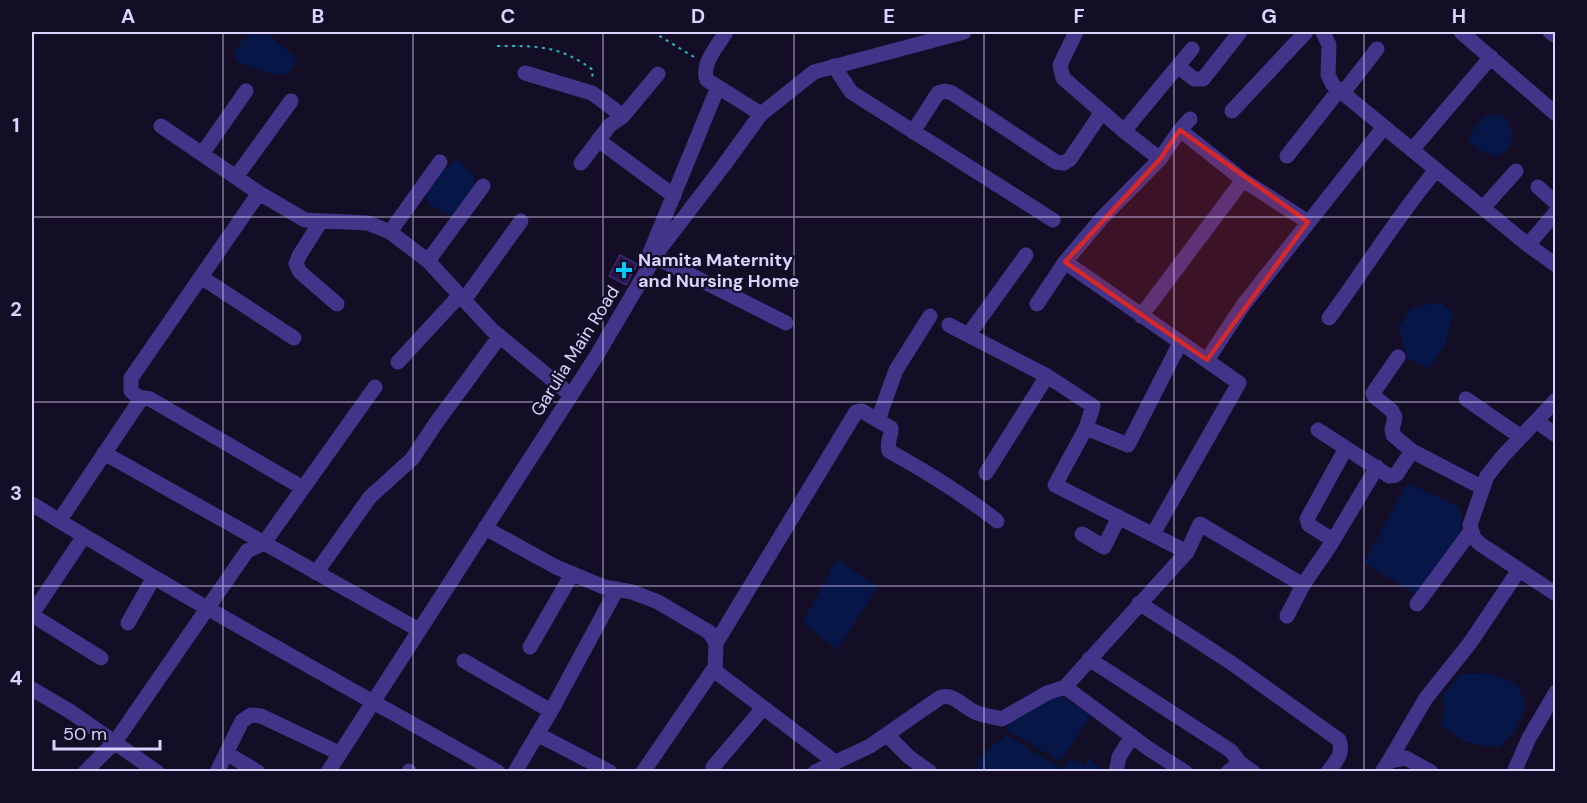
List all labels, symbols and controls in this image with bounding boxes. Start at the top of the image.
text: A [121,3,135,29]
text: B [312,3,324,29]
text: C [501,3,515,29]
text: D [691,3,705,29]
text: E [883,3,895,29]
text: F [1073,3,1085,29]
text: G [1261,3,1277,29]
text: H [1452,3,1466,29]
text: 1 [12,112,20,138]
place label: Namita Maternity and Nursing Home [638,248,800,293]
marker: Namita Maternity and Nursing Home [615,261,633,279]
street label: Garulia Main Road [525,281,625,421]
text: 2 [10,296,22,322]
text: 3 [10,480,22,506]
text: 4 [10,665,23,691]
scale bar [54,713,160,751]
text: 50 m [63,722,107,746]

